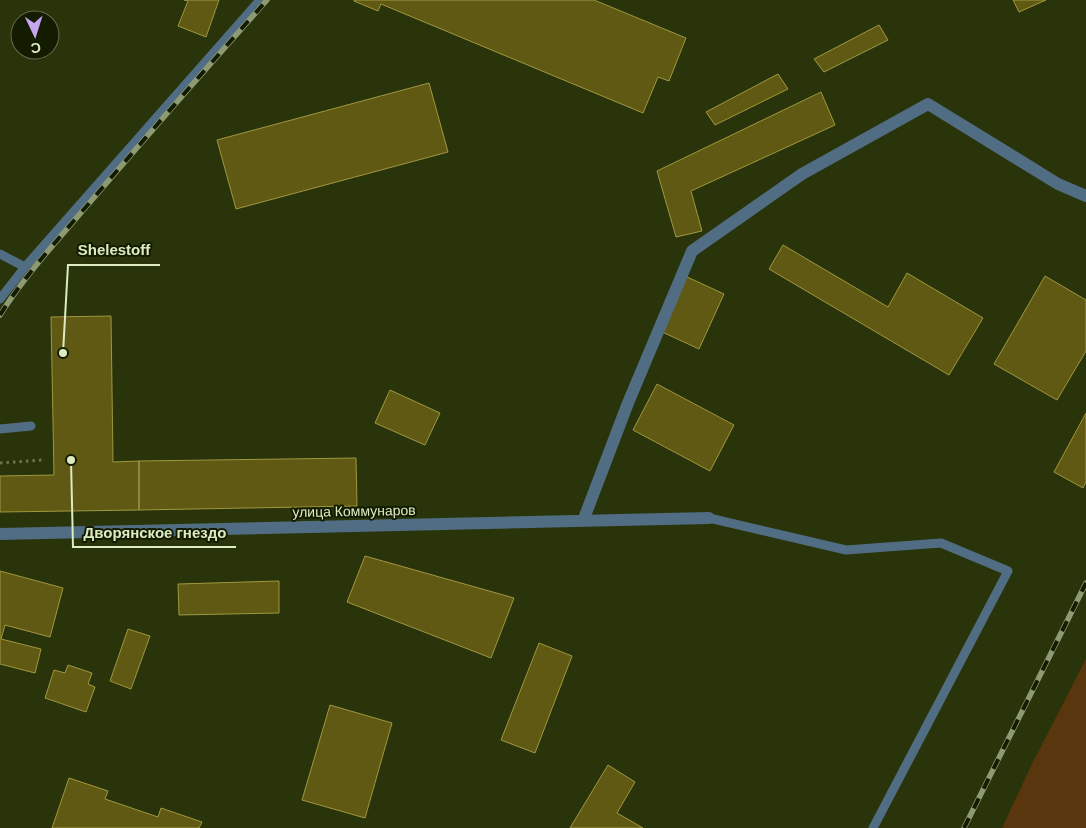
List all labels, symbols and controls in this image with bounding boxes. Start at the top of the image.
north arrow [10,10,60,60]
text: С [30,40,42,56]
callout: Shelestoff [68,235,160,265]
text: Shelestoff [78,241,151,258]
street label: улица Коммунаров [292,502,416,520]
callout: Дворянское гнездо [73,517,236,547]
text: Дворянское гнездо [84,524,226,541]

